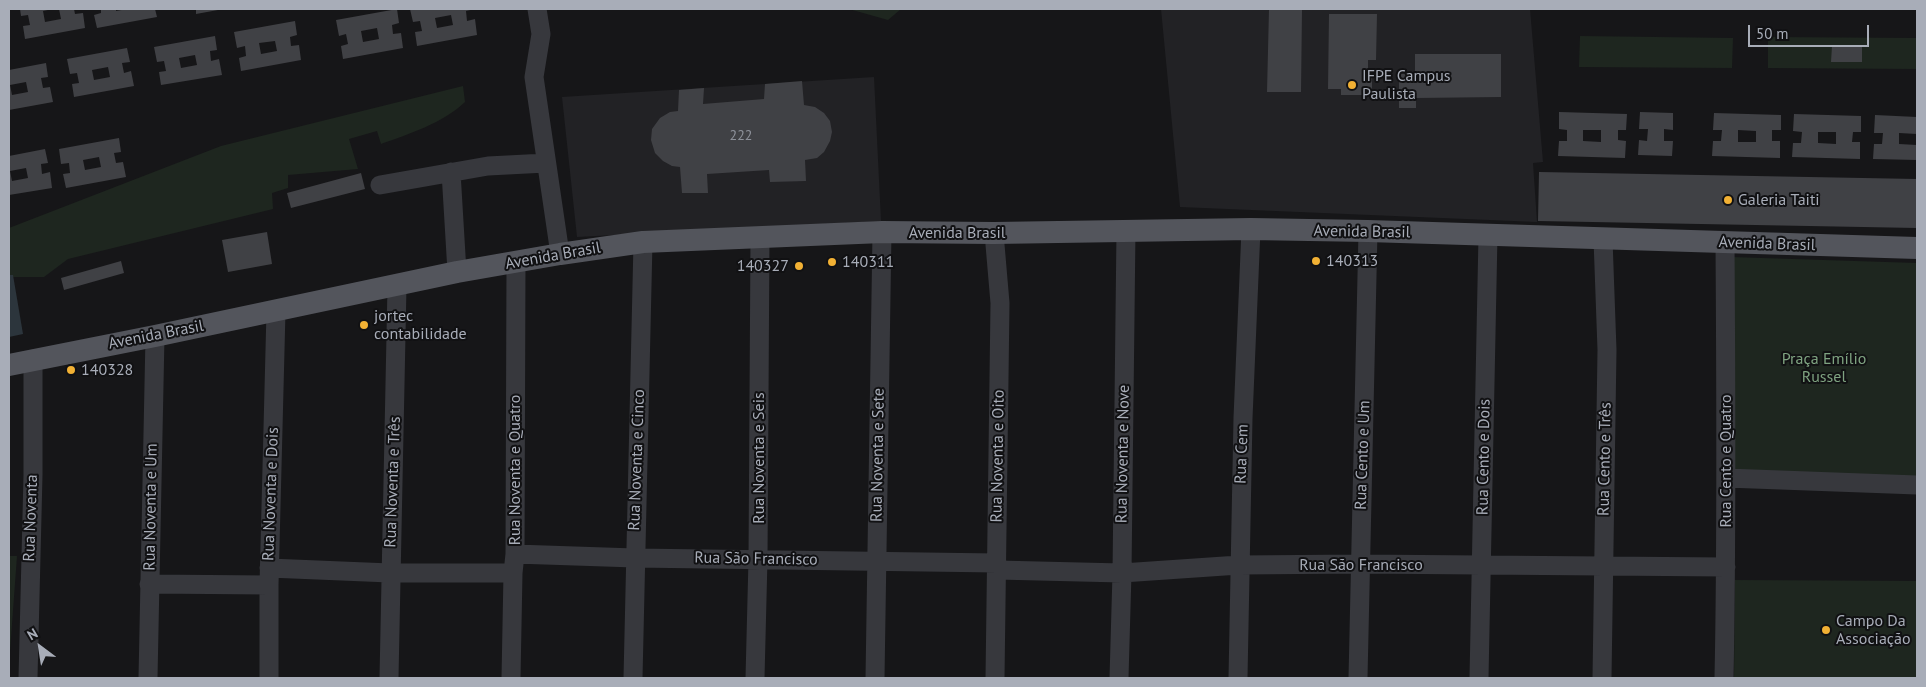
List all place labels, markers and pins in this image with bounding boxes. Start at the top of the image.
place label: IFPE Campus Paulista [1362,66,1451,104]
marker: IFPE Campus Paulista [1346,79,1358,91]
place label: Galeria Taiti [1738,190,1820,210]
marker: Galeria Taiti [1722,194,1734,206]
place label: 140313 [1326,251,1378,271]
place label: 140311 [842,252,894,272]
marker: 140313 [1310,255,1322,267]
place label: 140327 [737,256,789,276]
marker: 140311 [826,256,838,268]
marker: 140327 [793,260,805,272]
place label: jortec contabilidade [374,306,467,344]
marker: jortec contabilidade [358,319,370,331]
place label: 140328 [81,360,133,380]
marker: 140328 [65,364,77,376]
place label: Campo Da Associação [1836,611,1911,649]
marker: Campo Da Associação [1820,624,1832,636]

